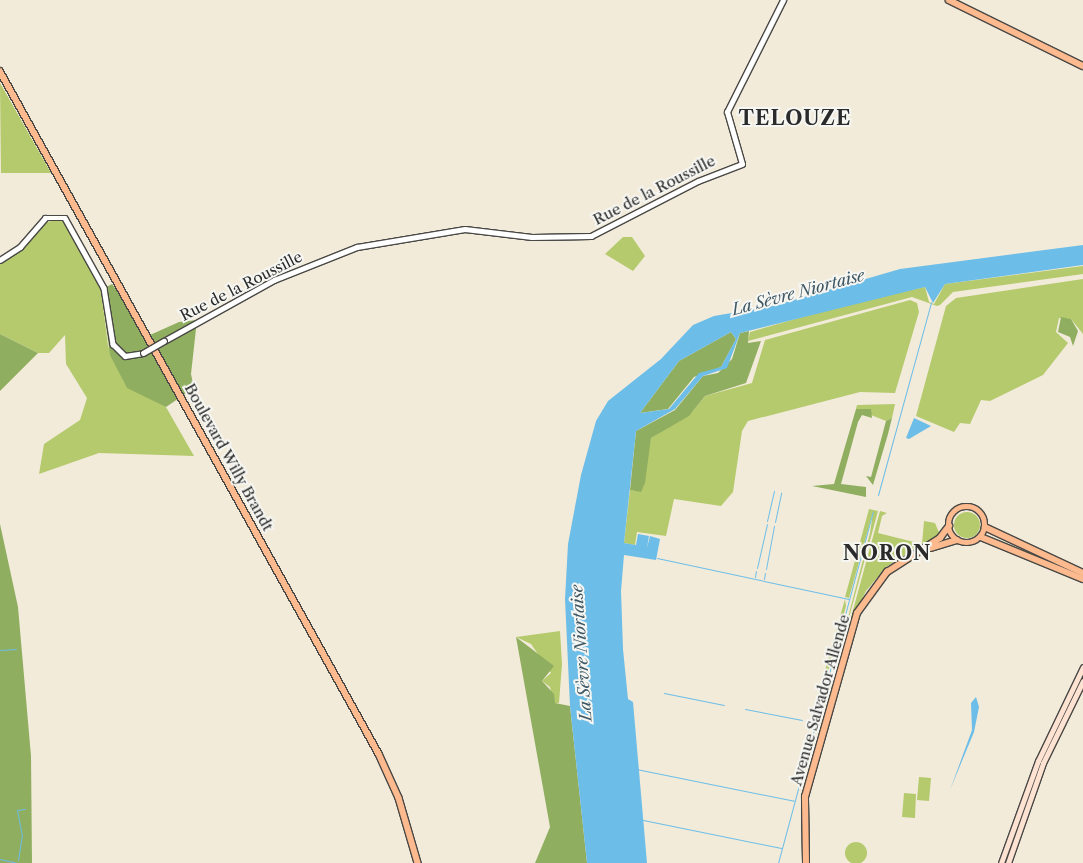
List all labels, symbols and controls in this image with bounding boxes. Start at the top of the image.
district label: TELOUZE [738,106,852,130]
street label: Rue de la Roussille [590,151,718,229]
street label: Rue de la Roussille [177,247,305,325]
water label: La Sèvre Niortaise [729,265,867,319]
street label: Boulevard Willy Brandt [181,380,277,534]
district label: NORON [842,541,932,565]
water label: La Sèvre Niortaise [567,584,595,722]
street label: Avenue Salvador Allende [787,612,853,788]

